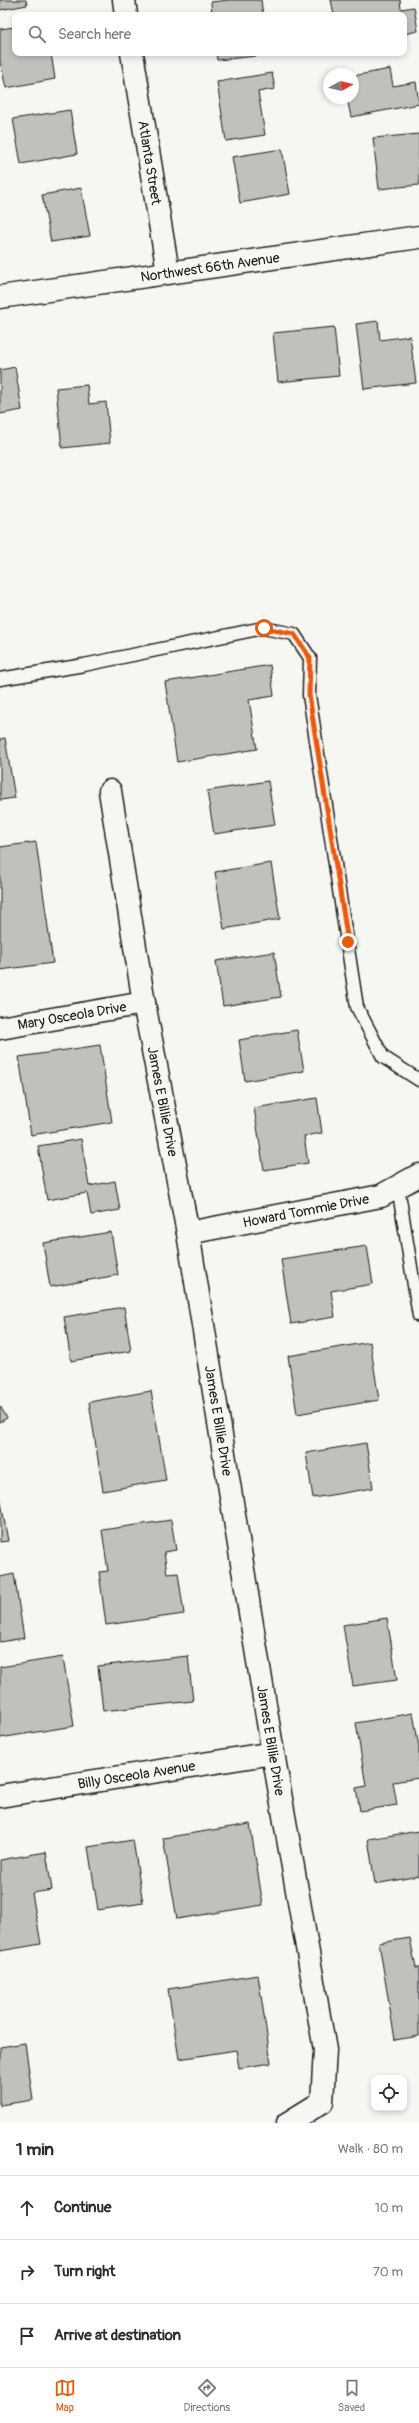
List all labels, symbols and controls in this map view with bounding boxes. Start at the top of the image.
search box [12,12,407,56]
icon: search [26,23,48,45]
text: Search here [58,25,131,44]
north arrow [323,68,359,104]
street label: Atlanta Street [134,119,165,206]
street label: Northwest 66th Avenue [139,249,281,286]
route start [255,619,273,637]
route end [339,933,357,951]
street label: Mary Osceola Drive [16,998,128,1034]
street label: James E Billie Drive [144,1045,181,1158]
street label: Howard Tommie Drive [241,1190,371,1231]
street label: James E Billie Drive [201,1364,236,1477]
street label: James E Billie Drive [253,1684,288,1797]
street label: Billy Osceola Avenue [76,1757,197,1793]
map controls [371,2075,407,2111]
button: locate [371,2075,407,2111]
text: 1 min [16,2139,54,2160]
text: Walk · 80 m [338,2141,403,2157]
icon: ahead [16,2197,38,2219]
text: Continue [54,2198,112,2217]
text: 10 m [375,2200,403,2216]
icon: right [16,2261,38,2283]
text: Turn right [54,2262,115,2281]
text: 70 m [373,2264,403,2280]
icon: arrive [16,2325,38,2347]
text: Arrive at destination [54,2326,181,2345]
tab: Map [54,2377,76,2414]
tab: Directions [184,2377,230,2414]
tab: Saved [338,2377,365,2414]

